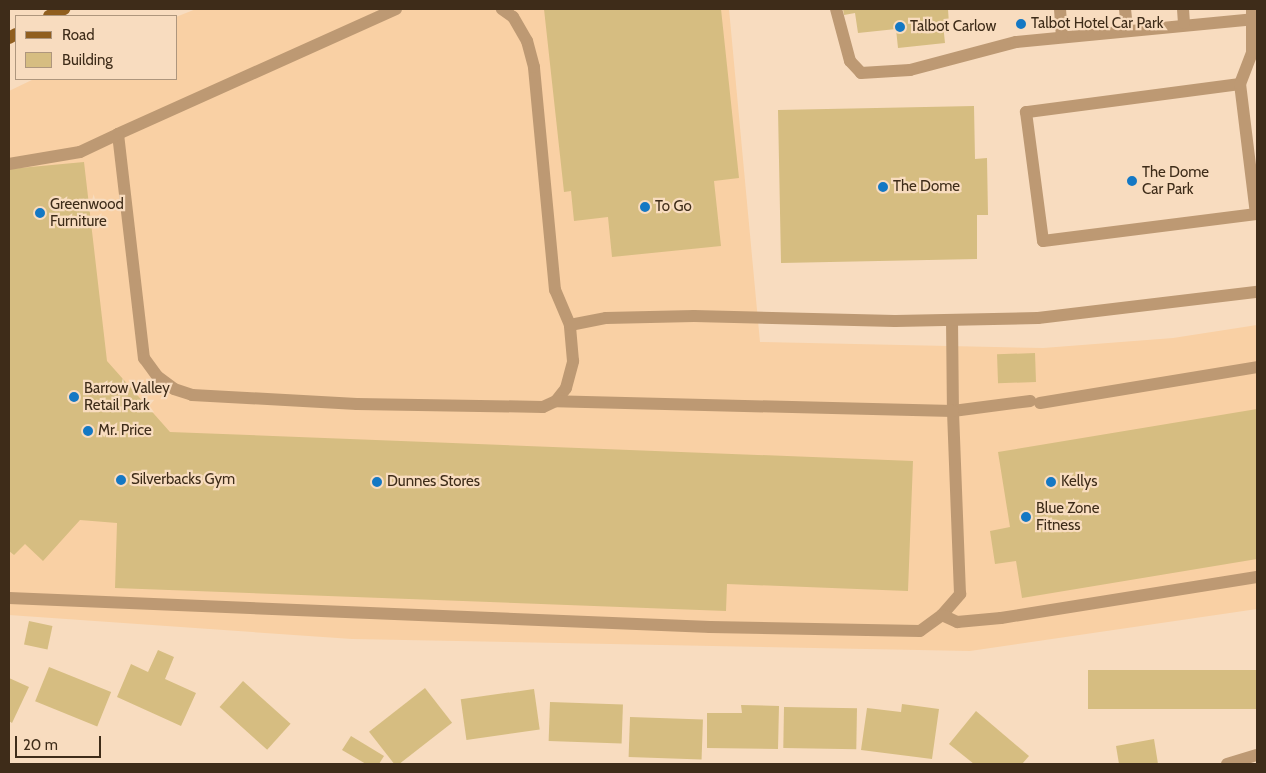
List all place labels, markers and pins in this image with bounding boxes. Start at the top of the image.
place label: Talbot Hotel Car Park [1031,15,1163,33]
place label: Talbot Carlow [910,18,996,36]
marker: Talbot Hotel Car Park [1015,18,1027,30]
marker: Talbot Carlow [894,21,906,33]
place label: The Dome Car Park [1142,163,1209,198]
marker: The Dome Car Park [1126,175,1138,187]
place label: The Dome [893,178,960,196]
marker: The Dome [877,181,889,193]
place label: Greenwood Furniture [50,195,124,230]
place label: To Go [655,198,692,216]
marker: To Go [639,201,651,213]
marker: Greenwood Furniture [34,207,46,219]
place label: Barrow Valley Retail Park [84,379,170,414]
marker: Barrow Valley Retail Park [68,391,80,403]
place label: Mr. Price [98,422,152,440]
marker: Mr. Price [82,425,94,437]
place label: Silverbacks Gym [131,471,235,489]
place label: Dunnes Stores [387,473,480,491]
place label: Kellys [1061,473,1097,491]
marker: Silverbacks Gym [115,474,127,486]
marker: Dunnes Stores [371,476,383,488]
marker: Kellys [1045,476,1057,488]
place label: Blue Zone Fitness [1036,499,1099,534]
marker: Blue Zone Fitness [1020,511,1032,523]

